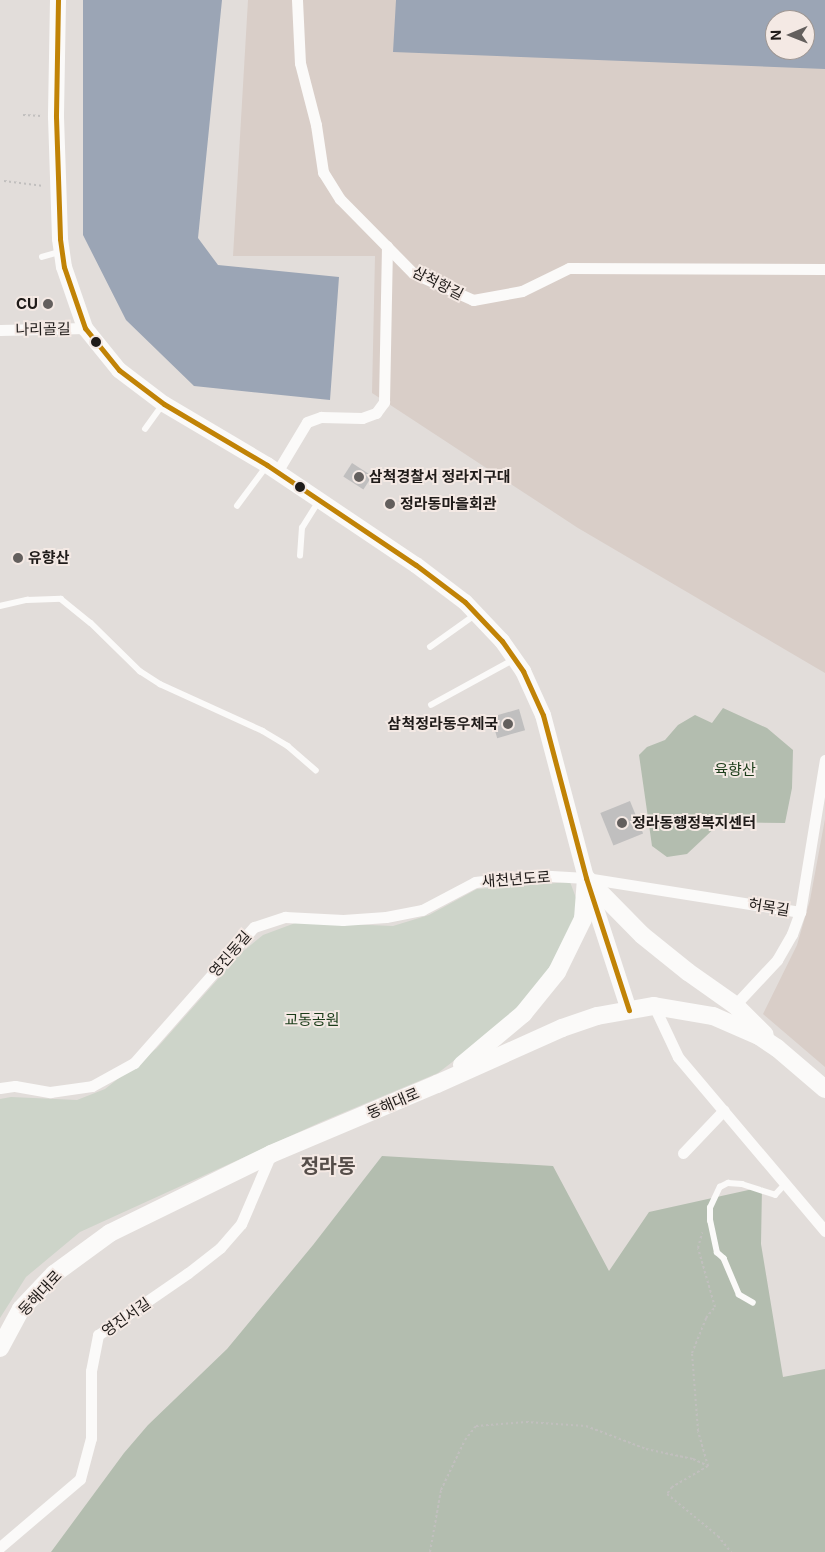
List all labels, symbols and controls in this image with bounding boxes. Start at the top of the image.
north arrow [765,10,815,60]
text: N [767,30,784,41]
street label: 삼척항길 [409,262,467,304]
place label: CU [16,295,38,313]
marker: CU [42,298,54,310]
street label: 나리골길 [15,320,71,338]
unlabelled marker [91,337,101,347]
place label: 삼척경찰서 정라지구대 [369,468,511,486]
marker: 삼척경찰서 정라지구대 [353,471,365,483]
unlabelled marker [295,482,305,492]
place label: 정라동마을회관 [400,495,497,513]
marker: 정라동마을회관 [384,498,396,510]
place label: 유향산 [28,549,69,567]
marker: 유향산 [12,552,24,564]
place label: 삼척정라동우체국 [388,715,498,733]
marker: 삼척정라동우체국 [502,718,514,730]
park label: 육향산 [714,761,756,779]
place label: 정라동행정복지센터 [632,814,756,832]
marker: 정라동행정복지센터 [616,817,628,829]
street label: 새천년도로 [481,868,551,890]
street label: 허목길 [747,895,791,919]
street label: 영진동길 [205,927,255,981]
park label: 교동공원 [284,1011,340,1029]
street label: 동해대로 [364,1084,422,1122]
district label: 정라동 [300,1154,356,1178]
street label: 동해대로 [15,1267,65,1319]
street label: 영진서길 [98,1294,154,1340]

